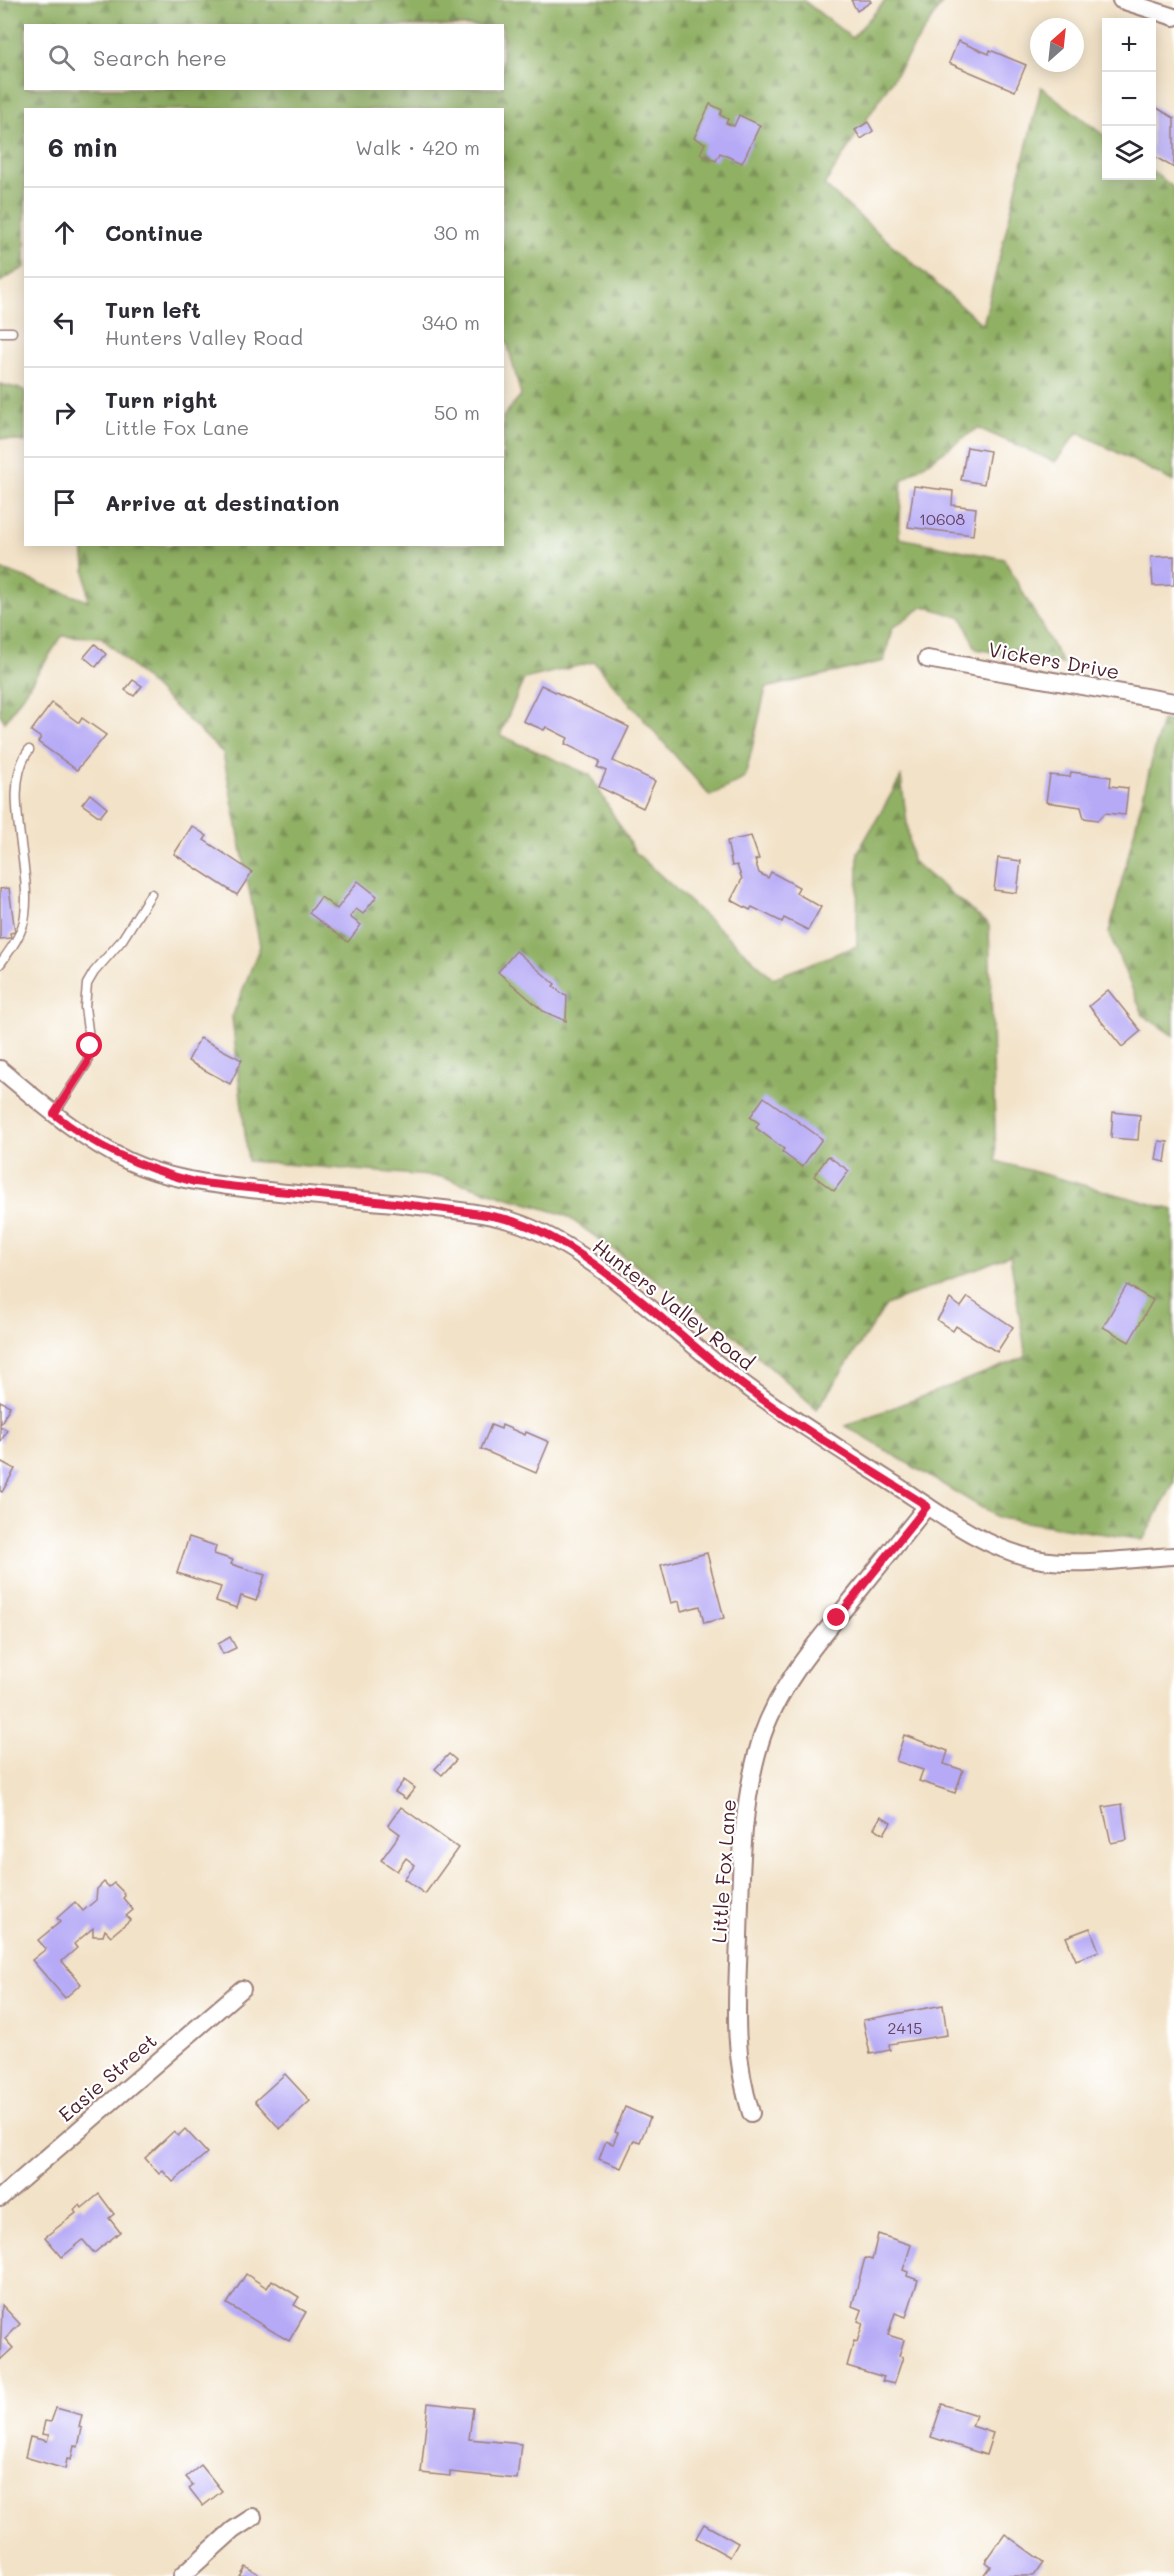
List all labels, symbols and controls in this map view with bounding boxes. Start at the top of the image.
north arrow [1030,18,1084,72]
map controls [1102,18,1156,180]
button: + [1102,18,1156,72]
search box [24,24,504,90]
icon: search [45,41,78,74]
text: Search here [93,43,227,72]
button: − [1102,72,1156,126]
button: layers [1102,126,1156,180]
text: 6 min [48,130,117,164]
text: Walk · 420 m [355,134,480,160]
icon: ahead [48,216,81,249]
text: Continue [105,218,203,247]
text: 30 m [434,219,480,245]
text: Turn left [105,295,201,324]
icon: left [48,306,81,339]
text: 340 m [422,309,480,335]
text: Hunters Valley Road [105,324,303,350]
text: Turn right [105,385,217,414]
icon: right [48,396,81,429]
text: 50 m [434,399,480,425]
text: Little Fox Lane [105,414,249,440]
icon: arrive [48,486,81,519]
text: Arrive at destination [105,488,340,517]
house number: 10608 [919,508,965,529]
street label: Vickers Drive [986,636,1122,684]
route start [76,1032,102,1058]
street label: Hunters Valley Road [588,1233,760,1375]
route end [823,1604,849,1630]
street label: Little Fox Lane [705,1798,741,1944]
house number: 2415 [888,2017,922,2038]
street label: Easie Street [52,2027,162,2127]

